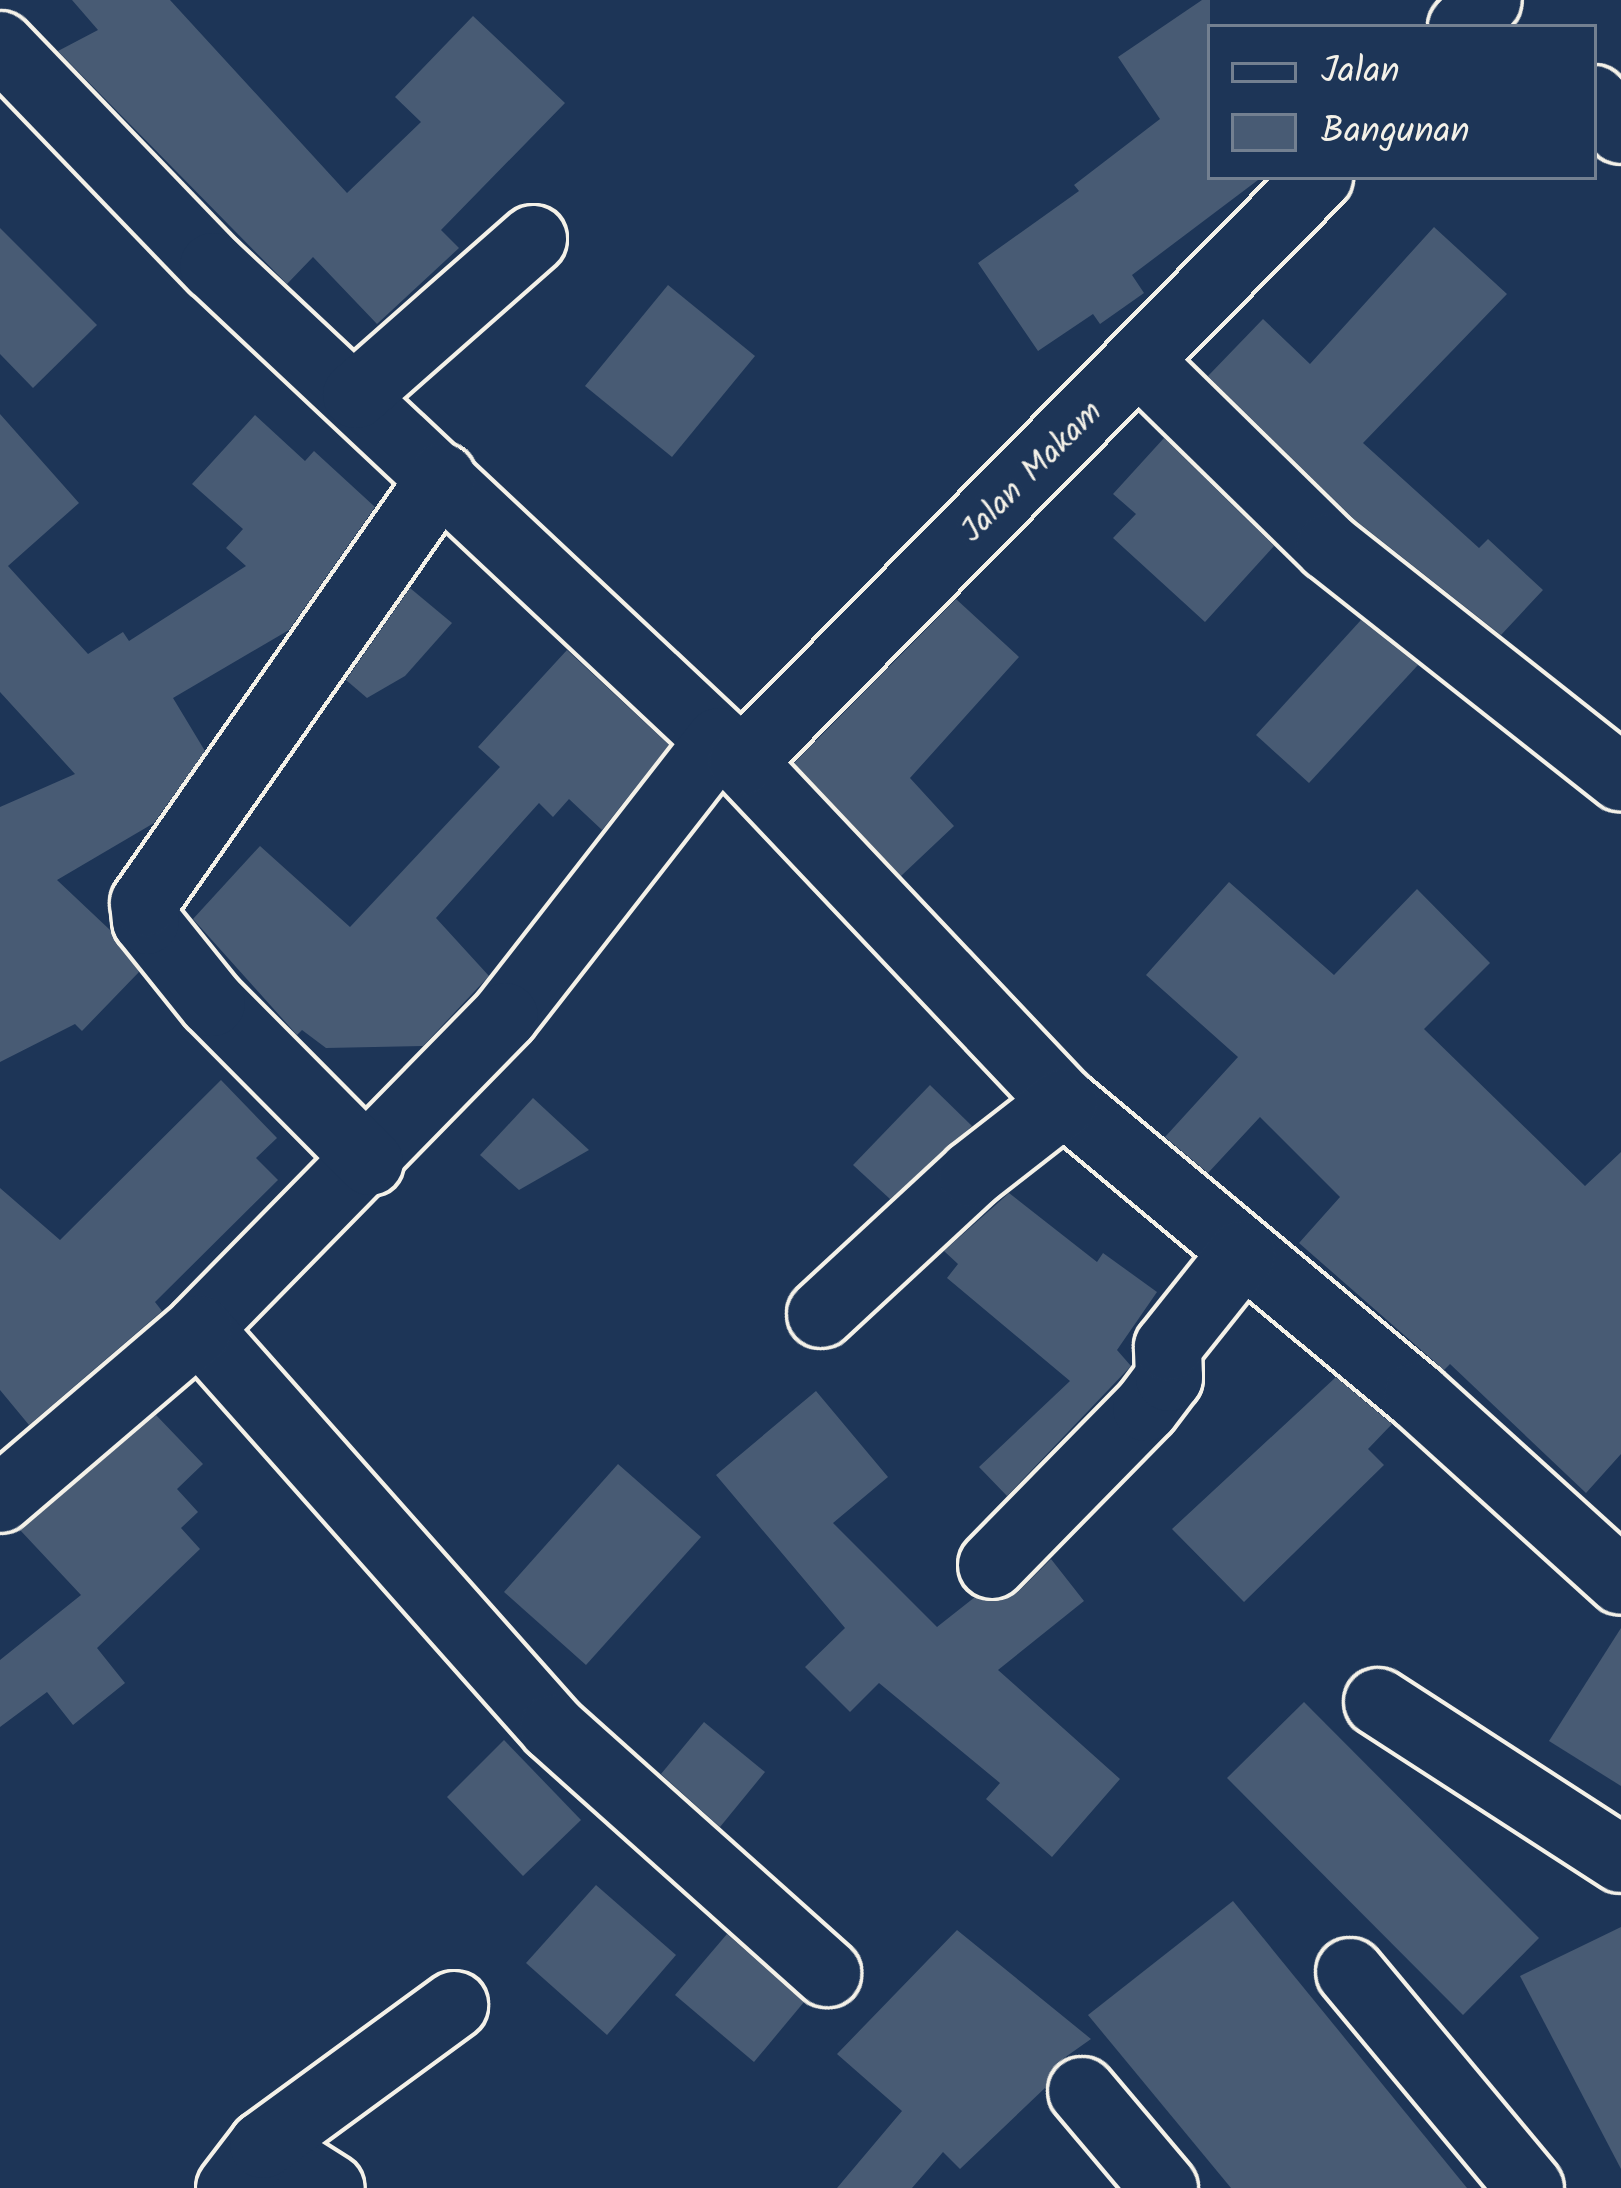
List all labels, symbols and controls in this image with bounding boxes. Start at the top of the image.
legend [1207,24,1597,180]
text: Jalan [1321,44,1400,101]
text: Bangunan [1321,104,1470,161]
street label: Jalan Makam [954,394,1112,552]

